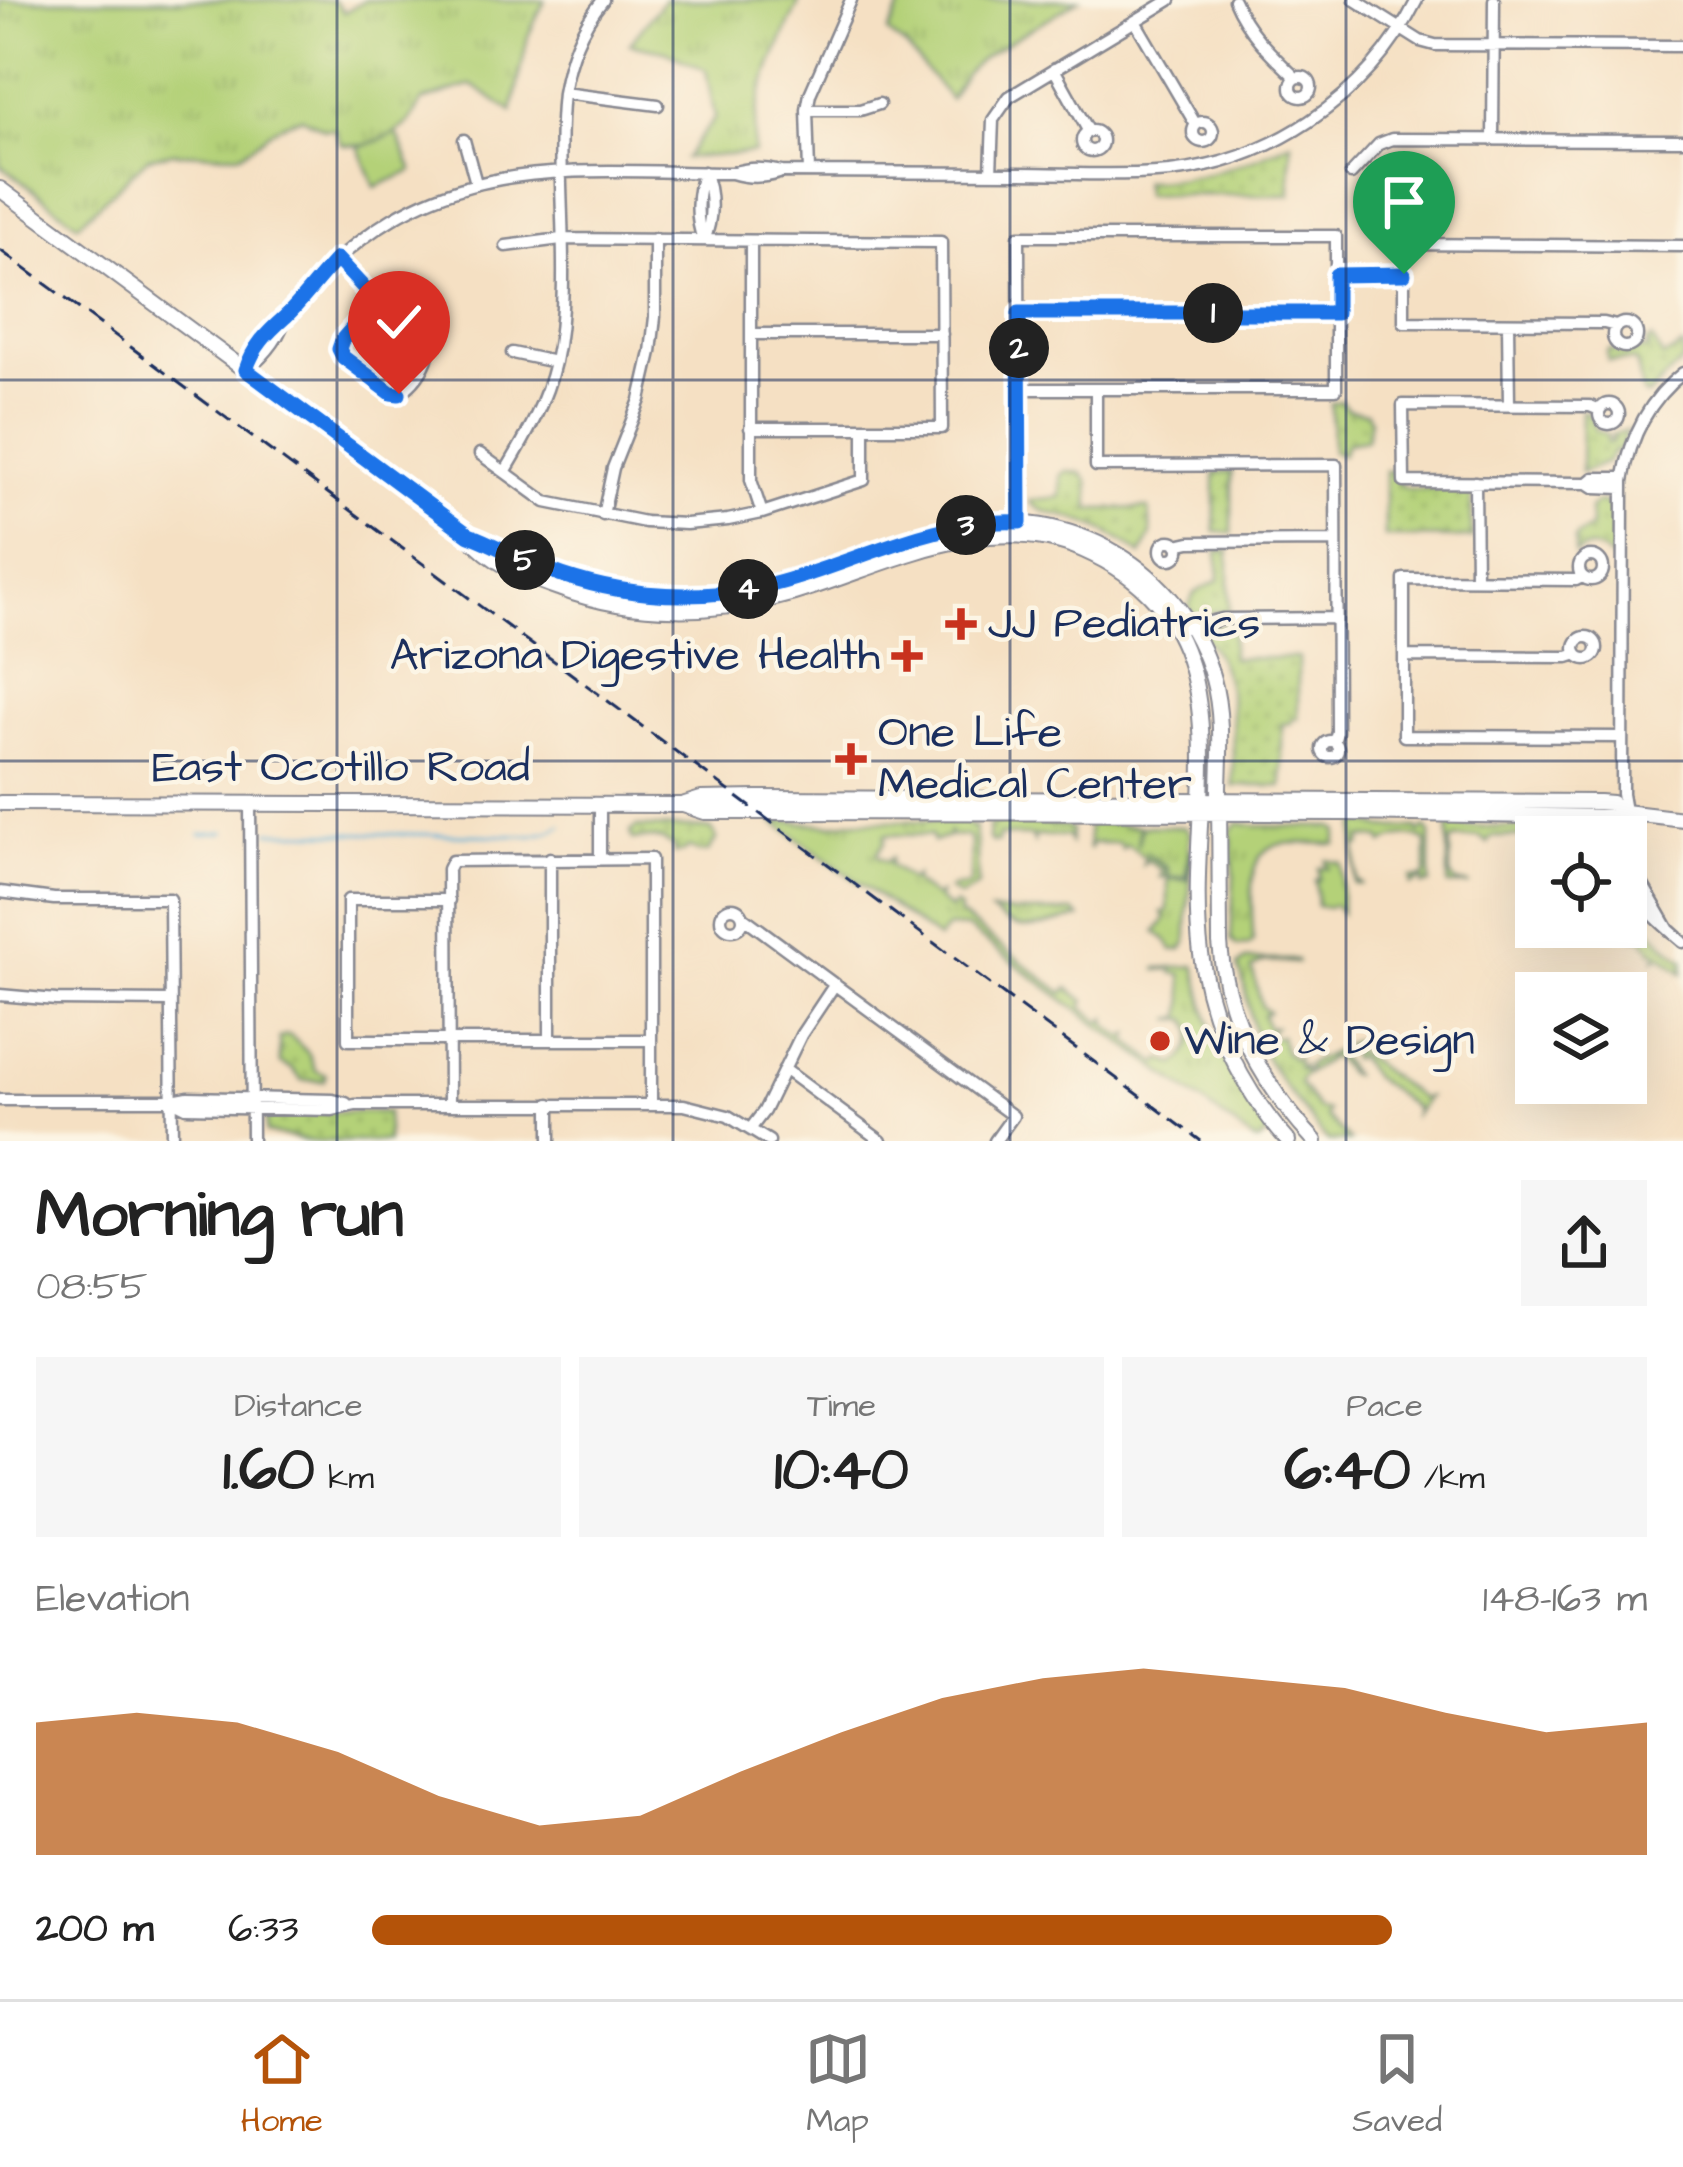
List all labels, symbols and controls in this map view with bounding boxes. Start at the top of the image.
pin [1353,151,1455,274]
icon: arrive [1371,169,1437,235]
pin [348,271,450,394]
pin: 1 [1183,283,1243,343]
icon: check [366,289,432,355]
text: 1 [1211,290,1215,336]
pin: 2 [989,318,1049,378]
text: 2 [1010,325,1028,371]
pin: 3 [936,495,996,555]
text: 3 [958,502,974,548]
pin: 5 [495,530,555,590]
text: 5 [513,537,537,583]
pin: 4 [718,559,778,619]
text: 4 [737,566,759,612]
place label: JJ Pediatrics [988,593,1260,655]
marker: JJ Pediatrics [945,608,977,640]
place label: Arizona Digestive Health [390,625,880,687]
marker: Arizona Digestive Health [891,640,923,672]
place label: One Life Medical Center [878,702,1192,816]
street label: East Ocotillo Road [152,737,530,799]
marker: One Life Medical Center [835,743,867,775]
map controls [1515,816,1647,1104]
button: locate [1515,816,1647,948]
button: layers [1515,972,1647,1104]
place label: Wine & Design [1184,1010,1475,1072]
marker: Wine & Design [1147,1028,1173,1054]
text: Morning run [36,1170,404,1262]
button: share [1521,1180,1647,1306]
text: 08:55 [36,1261,148,1315]
text: Distance [234,1383,363,1429]
text: Time [807,1383,876,1429]
text: Pace [1346,1383,1423,1429]
text: 1.60 [223,1429,315,1512]
text: 10:40 [774,1429,909,1512]
text: 6:40 [1284,1429,1411,1512]
text: km [315,1455,374,1501]
text: /km [1411,1455,1485,1501]
text: Elevation [36,1573,190,1627]
text: 148–163 m [1483,1573,1647,1627]
text: 200 m [36,1903,154,1957]
text: 6:33 [228,1903,299,1957]
tab: Home [241,2026,323,2144]
tab: Map [805,2026,871,2144]
tab: Saved [1352,2026,1442,2144]

